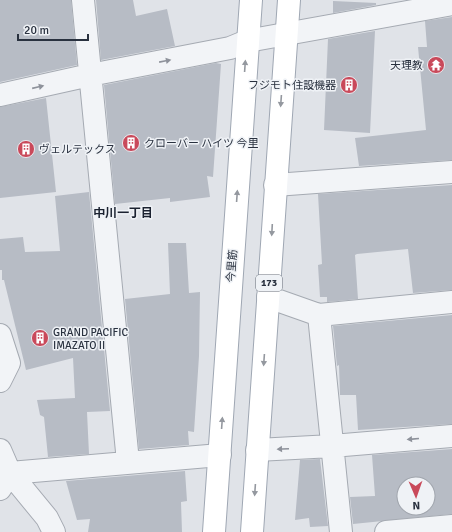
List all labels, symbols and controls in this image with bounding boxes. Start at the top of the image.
scale bar [18,16,88,42]
text: 20 m [24,23,49,38]
temple icon: 天理教 [426,55,446,75]
one-way arrow [159,57,171,63]
place label: 天理教 [390,59,423,72]
one-way arrow [242,60,249,72]
building icon: フジモト住設機器 [339,75,359,95]
place label: フジモト住設機器 [248,79,336,92]
one-way arrow [32,83,44,89]
one-way arrow [277,95,284,107]
building icon: クローバー ハイツ 今里 [121,133,141,153]
place label: クローバー ハイツ 今里 [144,137,259,150]
building icon: ヴェルテックス [16,139,36,159]
place label: ヴェルテックス [39,143,116,156]
one-way arrow [233,190,240,202]
district label: 中川一丁目 [93,206,153,221]
one-way arrow [268,224,275,236]
street label: 今里筋 [224,249,240,283]
road number: 173 [256,275,282,291]
place label: GRAND PACIFIC IMAZATO II [53,326,128,352]
building icon: GRAND PACIFIC IMAZATO II [30,328,50,348]
one-way arrow [260,354,267,366]
one-way arrow [218,417,225,429]
one-way arrow [407,436,419,443]
one-way arrow [277,445,289,452]
north arrow [396,476,436,516]
one-way arrow [251,484,258,496]
text: N [412,499,420,512]

